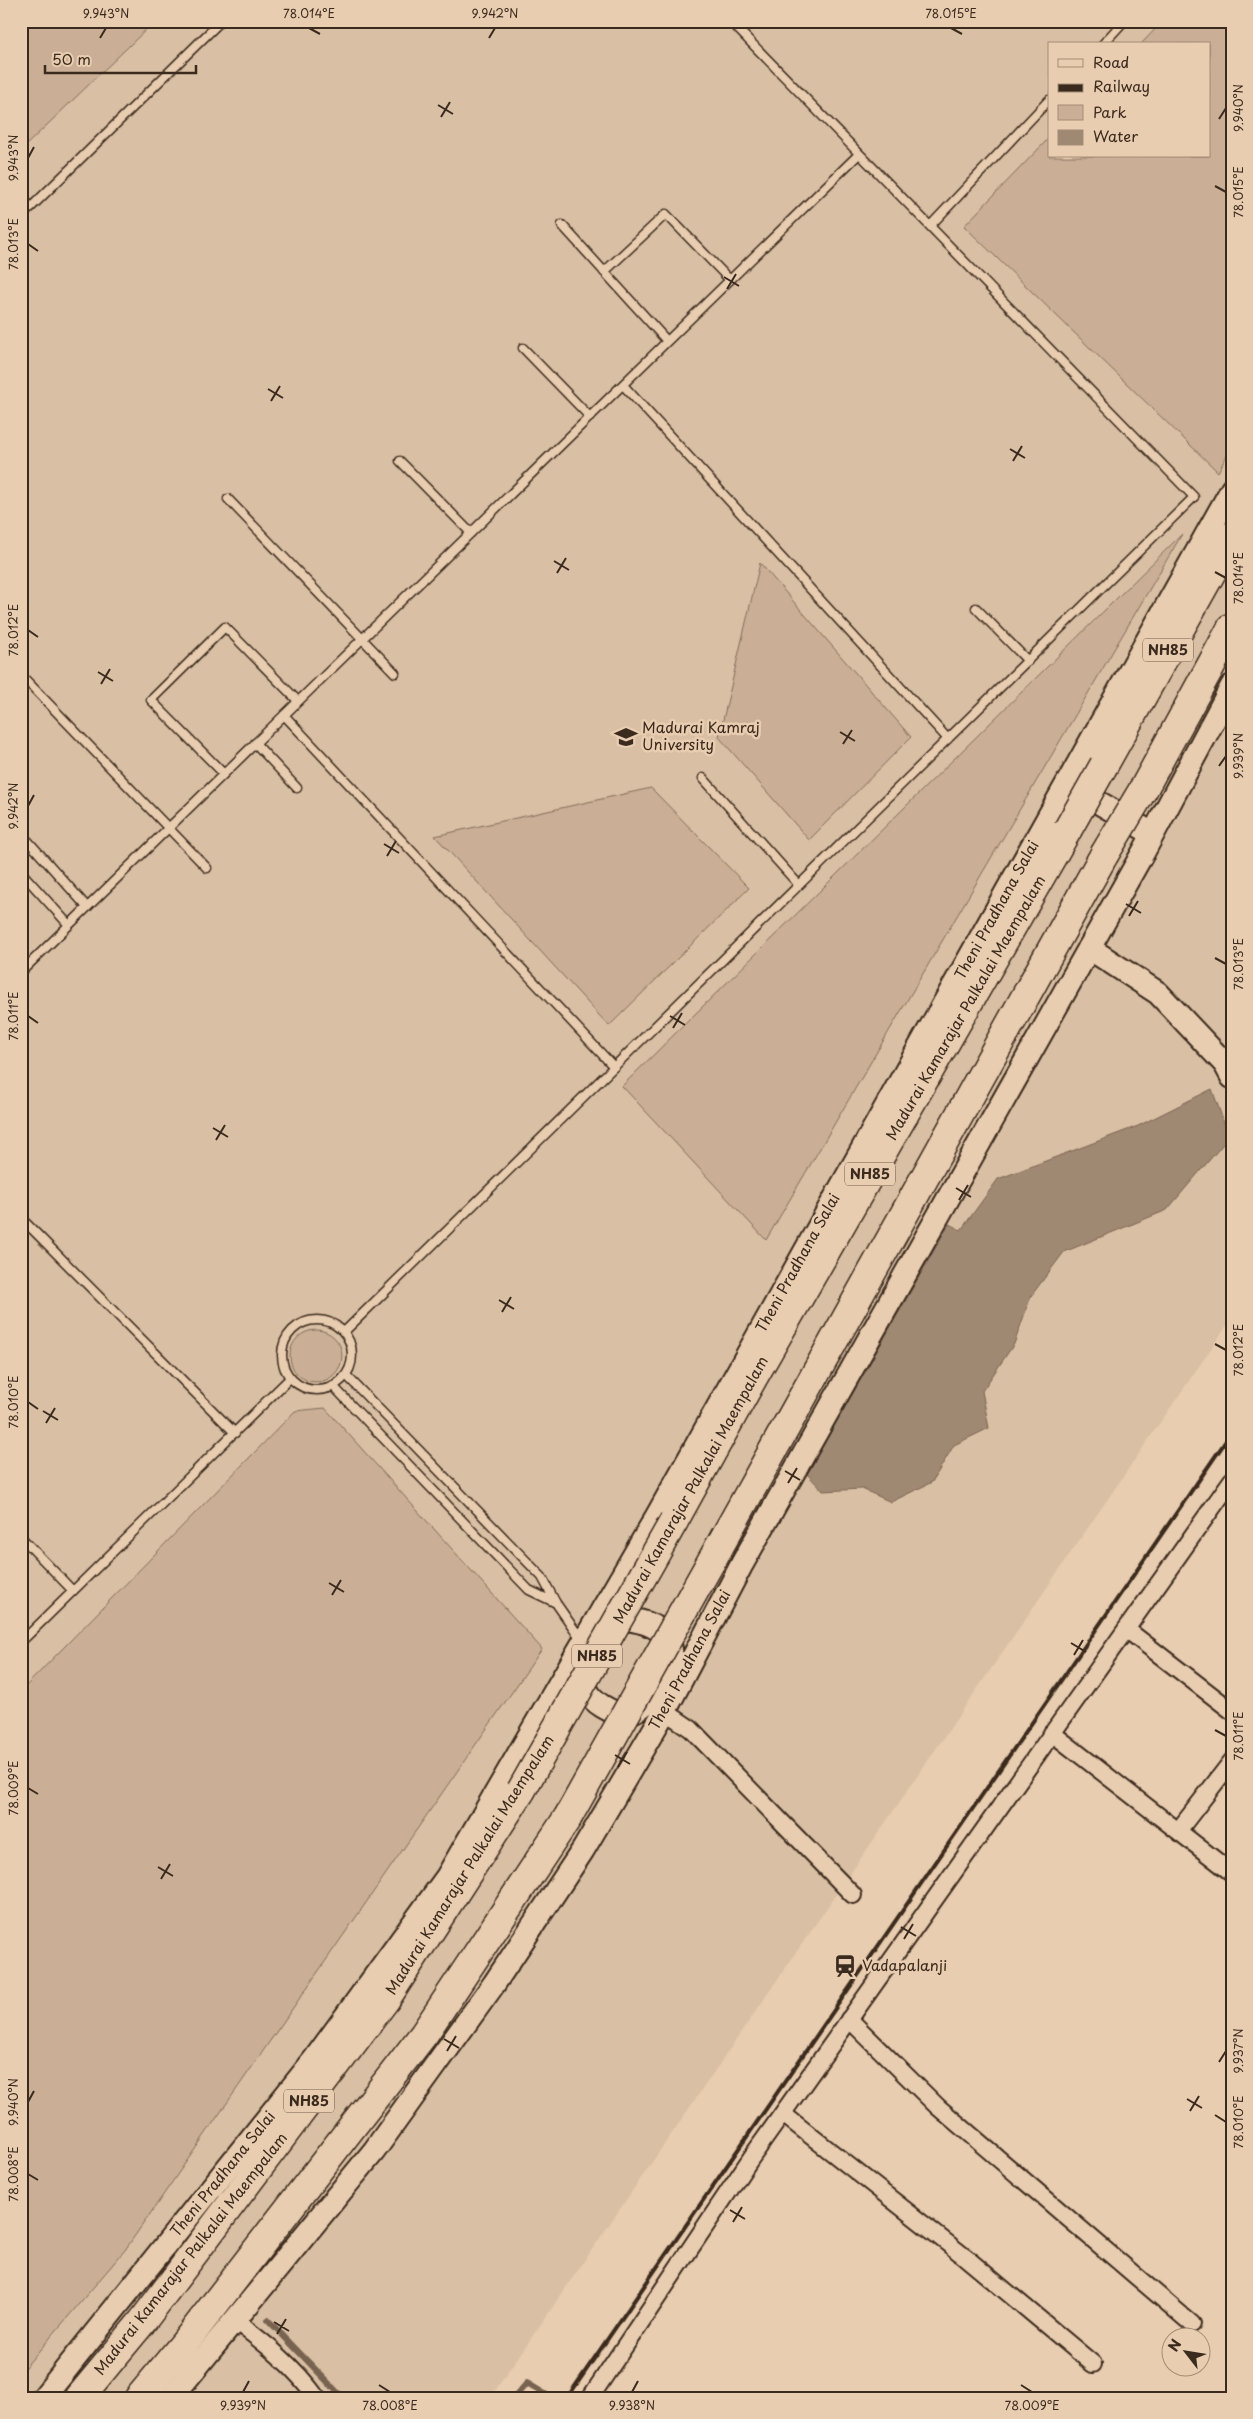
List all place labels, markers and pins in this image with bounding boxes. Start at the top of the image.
place label: Madurai Kamraj University [642,715,760,755]
school or university icon: Madurai Kamraj University [613,724,639,750]
station icon: Vadapalanji [832,1953,858,1979]
place label: Vadapalanji [862,1953,947,1976]

